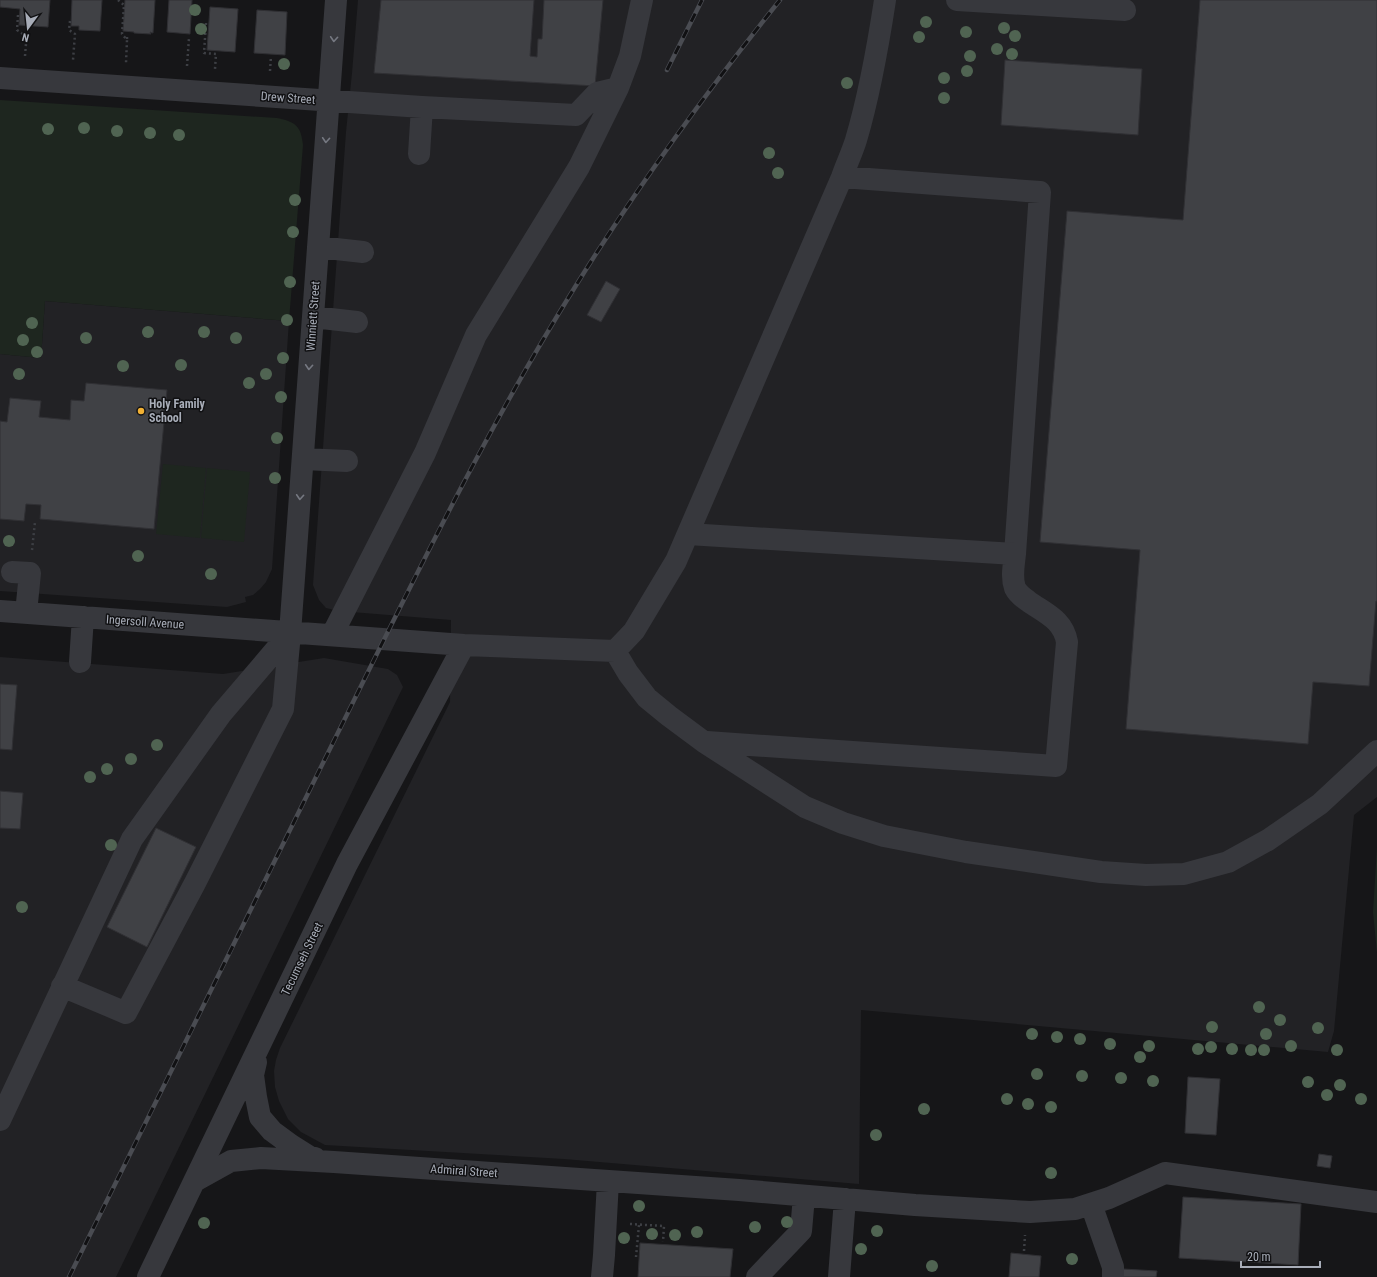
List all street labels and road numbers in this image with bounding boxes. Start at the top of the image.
street label: Drew Street [260,89,316,107]
street label: Winniett Street [304,280,322,351]
street label: Ingersoll Avenue [105,612,185,632]
street label: Tecumseh Street [278,920,326,998]
street label: Admiral Street [430,1162,499,1180]

